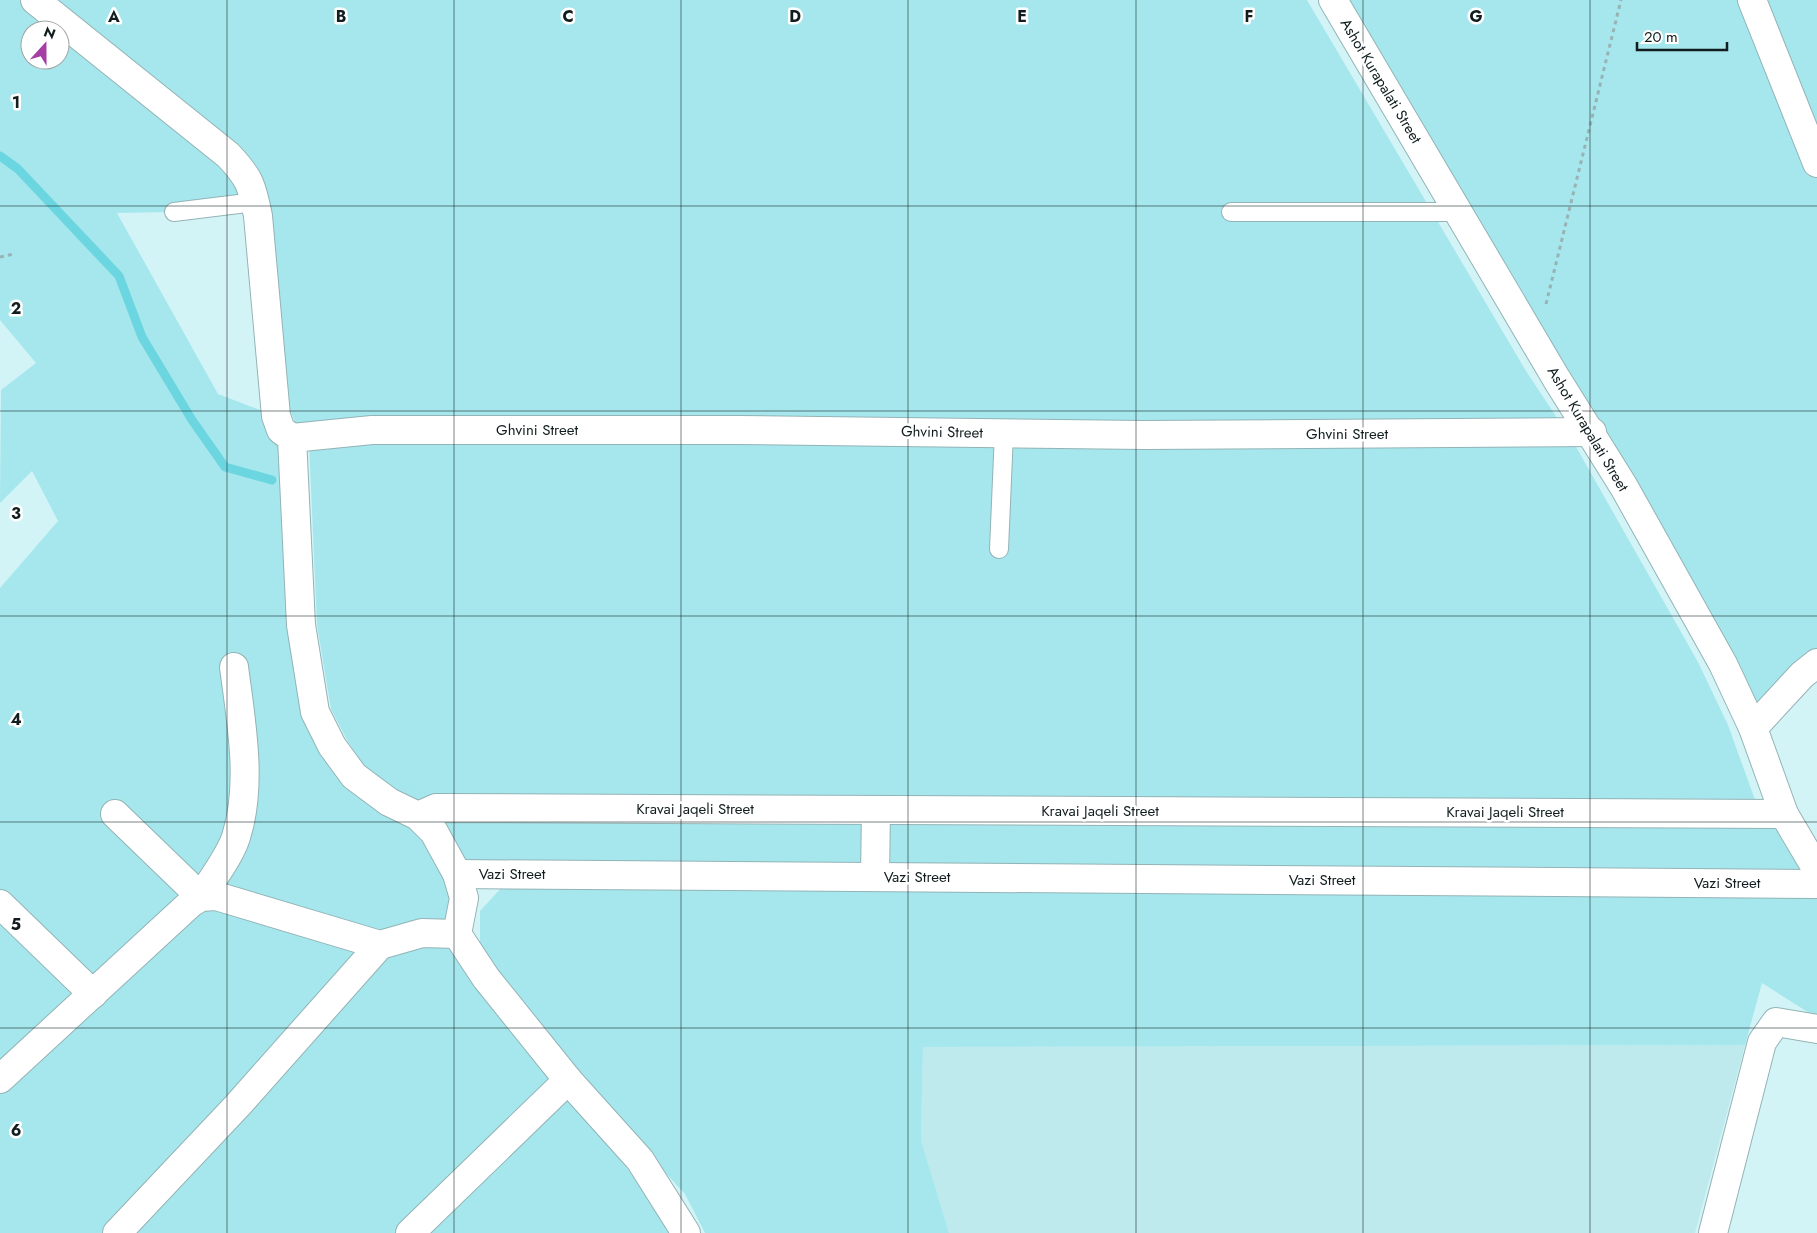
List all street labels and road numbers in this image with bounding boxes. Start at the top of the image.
street label: Ashot Kurapalati Street [1335,14,1427,148]
street label: Ashot Kurapalati Street [1542,362,1634,496]
street label: Ghvini Street [496,419,578,441]
street label: Ghvini Street [901,420,984,444]
street label: Ghvini Street [1306,423,1388,445]
street label: Kravai Jaqeli Street [636,798,754,820]
street label: Kravai Jaqeli Street [1041,800,1159,822]
street label: Kravai Jaqeli Street [1446,801,1564,823]
street label: Vazi Street [479,863,546,885]
street label: Vazi Street [884,866,951,888]
street label: Vazi Street [1289,869,1356,891]
street label: Vazi Street [1694,872,1761,894]

